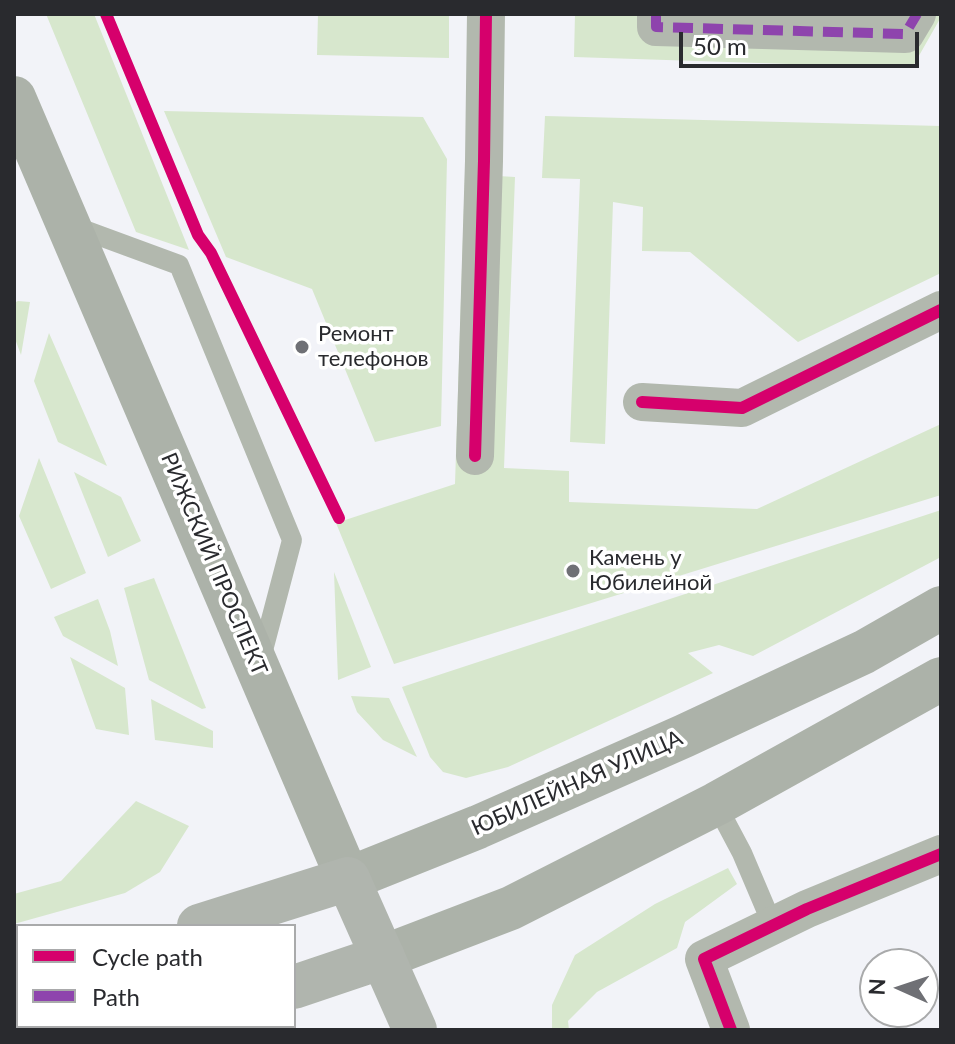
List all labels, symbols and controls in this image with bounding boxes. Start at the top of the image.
scale bar [683,16,923,66]
text: 50 m [693,31,747,60]
place label: Ремонт телефонов [318,321,429,372]
marker: Ремонт телефонов [293,338,311,356]
street label: РИЖСКИЙ ПРОСПЕКТ [155,449,273,679]
place label: Камень у Юбилейной [589,545,712,596]
marker: Камень у Юбилейной [564,562,582,580]
street label: ЮБИЛЕЙНАЯ УЛИЦА [467,725,687,841]
legend [16,924,296,1028]
text: Cycle path [92,942,203,971]
north arrow [859,948,939,1028]
text: N [863,978,890,996]
text: Path [92,982,140,1011]

